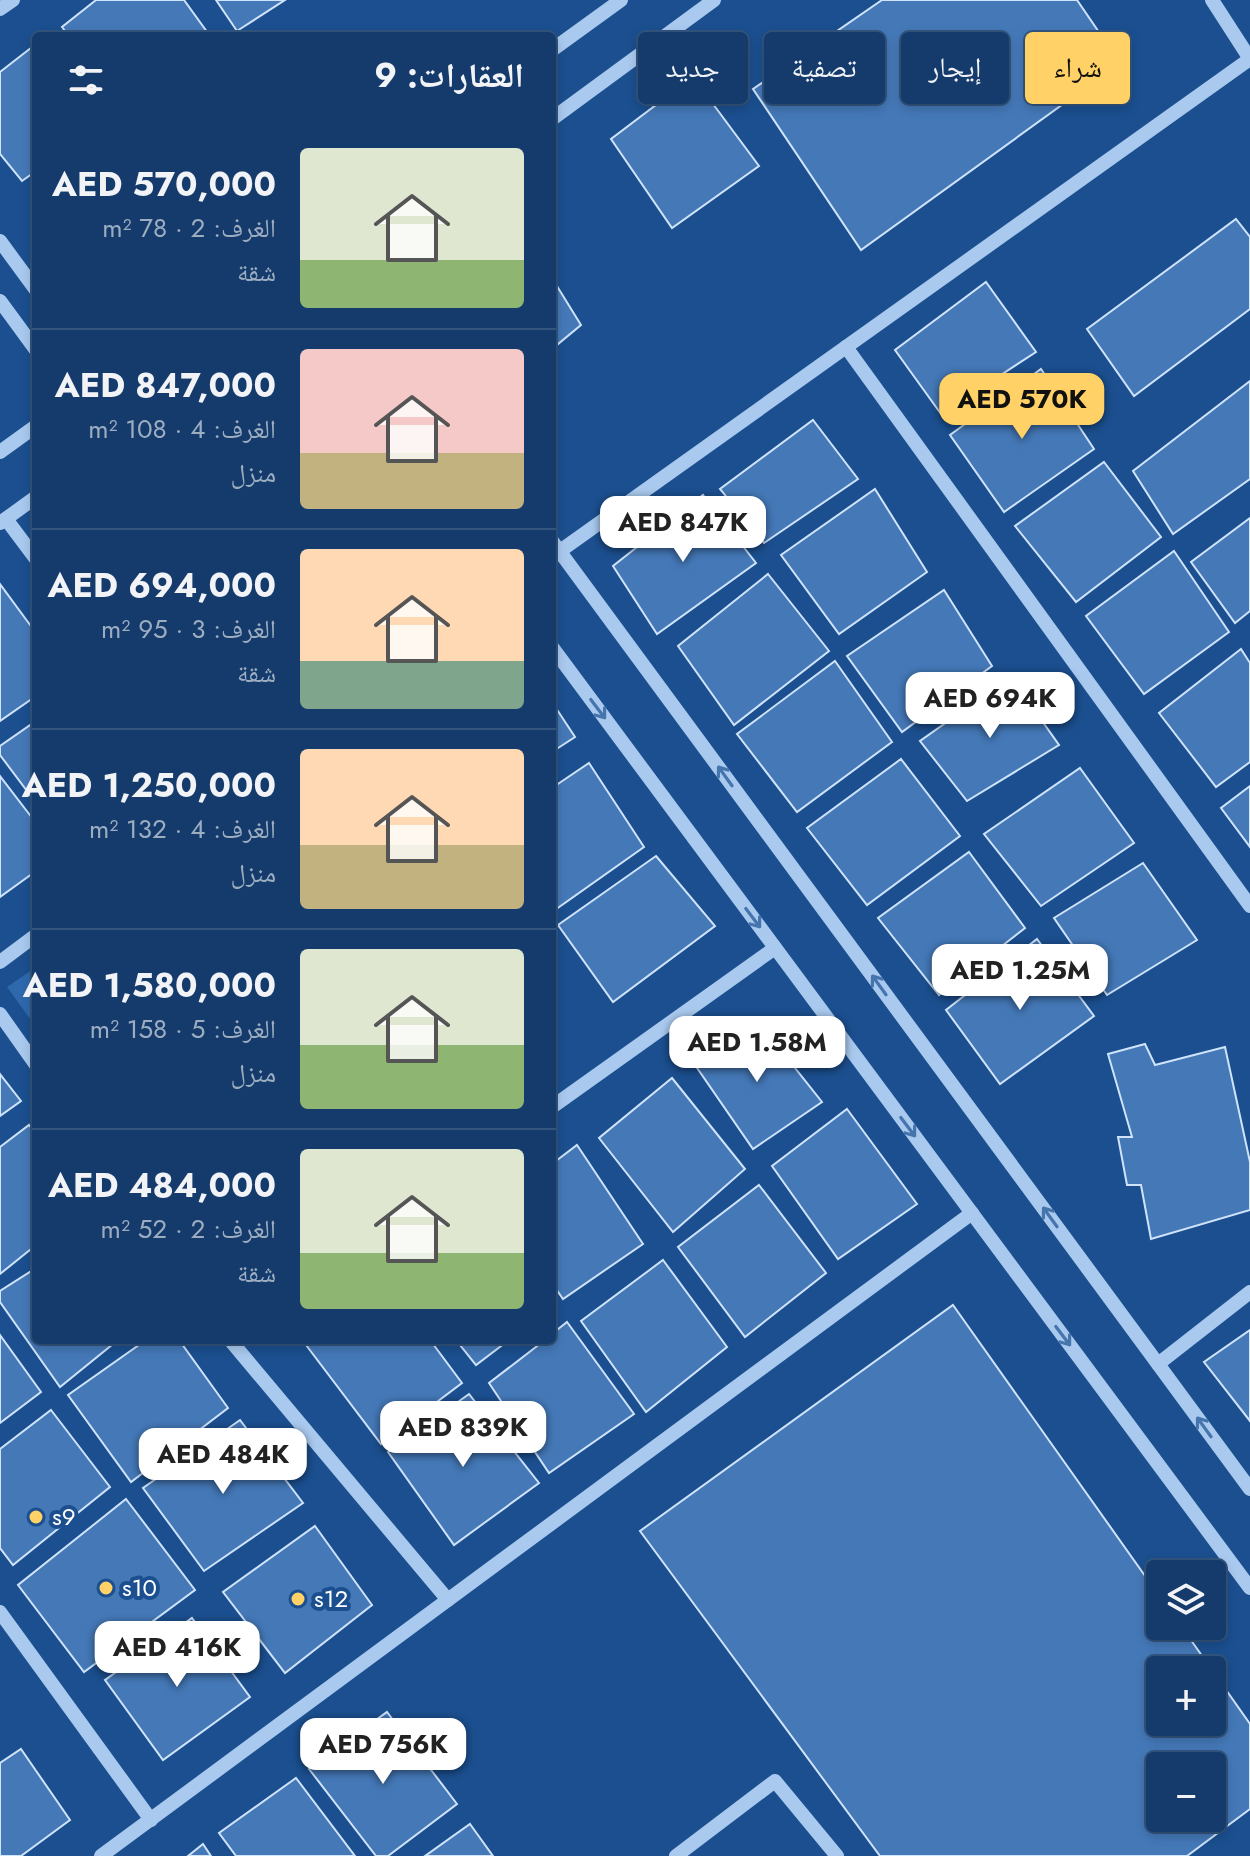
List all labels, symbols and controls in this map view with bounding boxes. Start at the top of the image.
chip: جديد [638,32,748,104]
chip: تصفية [764,32,885,104]
chip: إيجار [901,32,1009,104]
chip: شراء [1025,32,1130,104]
text: العقارات: 9 [374,51,524,100]
icon: filters [64,58,108,102]
text: AED 570,000 [52,160,276,209]
icon: home [364,180,460,276]
text: الغرف: 2 · 78 m² [102,209,276,247]
text: شقة [237,253,276,291]
text: AED 847,000 [55,361,276,410]
pin: AED 570K [939,373,1105,441]
text: AED 570K [957,380,1087,418]
icon: home [364,381,460,477]
text: الغرف: 4 · 108 m² [88,410,276,448]
text: منزل [231,454,276,492]
pin: AED 847K [600,496,766,564]
text: AED 847K [618,503,748,541]
text: AED 694,000 [48,561,276,610]
icon: home [364,581,460,677]
text: الغرف: 3 · 95 m² [101,610,276,648]
text: شقة [237,654,276,692]
pin: AED 694K [907,672,1073,740]
text: AED 694K [924,679,1056,717]
one-way arrow [590,698,607,719]
text: AED 1,250,000 [22,761,276,810]
one-way arrow [717,765,733,787]
icon: home [364,781,460,877]
text: الغرف: 4 · 132 m² [89,810,276,848]
text: منزل [231,854,276,892]
one-way arrow [745,907,762,928]
pin: AED 1.25M [928,944,1112,1012]
text: AED 1.25M [950,951,1090,989]
text: AED 1,580,000 [23,961,276,1010]
one-way arrow [871,975,888,996]
icon: home [364,981,460,1077]
text: الغرف: 5 · 158 m² [90,1010,276,1048]
pin: AED 1.58M [665,1016,849,1084]
text: AED 1.58M [687,1023,827,1061]
text: منزل [231,1054,276,1092]
one-way arrow [900,1116,917,1137]
text: AED 484,000 [48,1161,276,1210]
icon: home [364,1181,460,1277]
one-way arrow [1041,1207,1058,1228]
text: الغرف: 2 · 52 m² [101,1210,276,1248]
text: شقة [237,1254,276,1292]
one-way arrow [1054,1325,1071,1346]
pin: AED 839K [380,1401,546,1469]
text: AED 839K [398,1408,528,1446]
one-way arrow [1195,1416,1212,1438]
pin: AED 484K [140,1428,306,1496]
text: AED 484K [157,1435,289,1473]
place label: s9 [52,1499,76,1534]
marker: s9 [27,1508,45,1526]
map controls [1146,1560,1226,1832]
button: layers [1146,1560,1226,1640]
place label: s10 [122,1570,157,1605]
marker: s10 [97,1579,115,1597]
place label: s12 [314,1581,348,1616]
marker: s12 [289,1590,307,1608]
pin: AED 416K [94,1621,260,1689]
text: AED 416K [113,1628,241,1666]
button: + [1146,1656,1226,1736]
pin: AED 756K [300,1718,466,1786]
text: AED 756K [318,1725,448,1763]
button: − [1146,1752,1226,1832]

